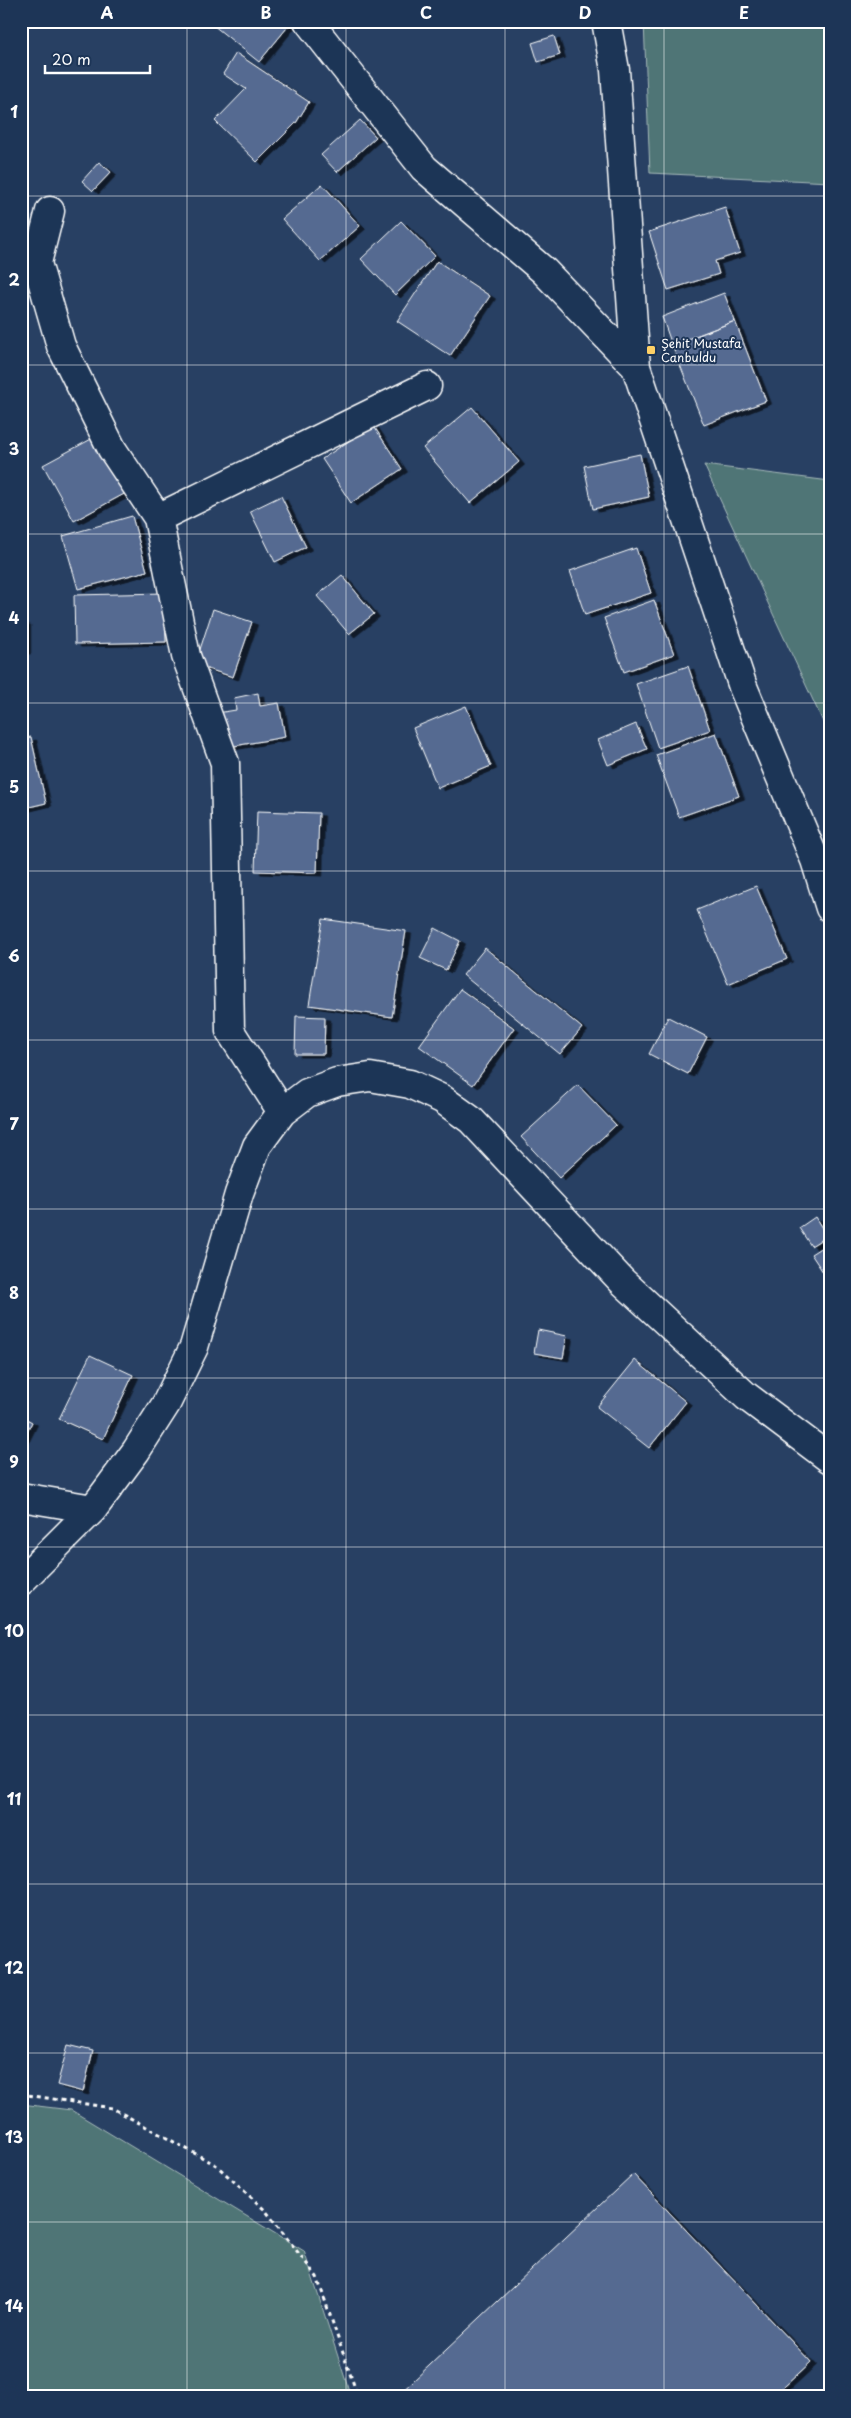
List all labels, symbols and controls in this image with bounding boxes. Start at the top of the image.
text: A [101,0,114,24]
text: B [261,0,272,24]
text: C [420,0,432,24]
text: D [579,0,591,24]
text: E [739,0,749,24]
scale bar [45,42,150,74]
text: 20 m [52,47,91,70]
text: 1 [10,99,18,123]
text: 2 [8,267,20,291]
place label: Şehit Mustafa Canbuldu [661,334,742,366]
marker: Şehit Mustafa Canbuldu [645,344,657,356]
text: 3 [9,436,19,460]
text: 4 [9,605,20,629]
text: 5 [9,774,19,798]
text: 6 [8,943,20,967]
text: 7 [9,1111,19,1135]
text: 8 [9,1280,19,1304]
text: 9 [9,1449,19,1473]
text: 10 [4,1618,24,1642]
text: 11 [7,1786,21,1810]
text: 12 [5,1955,23,1979]
text: 13 [5,2124,23,2148]
text: 14 [5,2293,23,2317]

